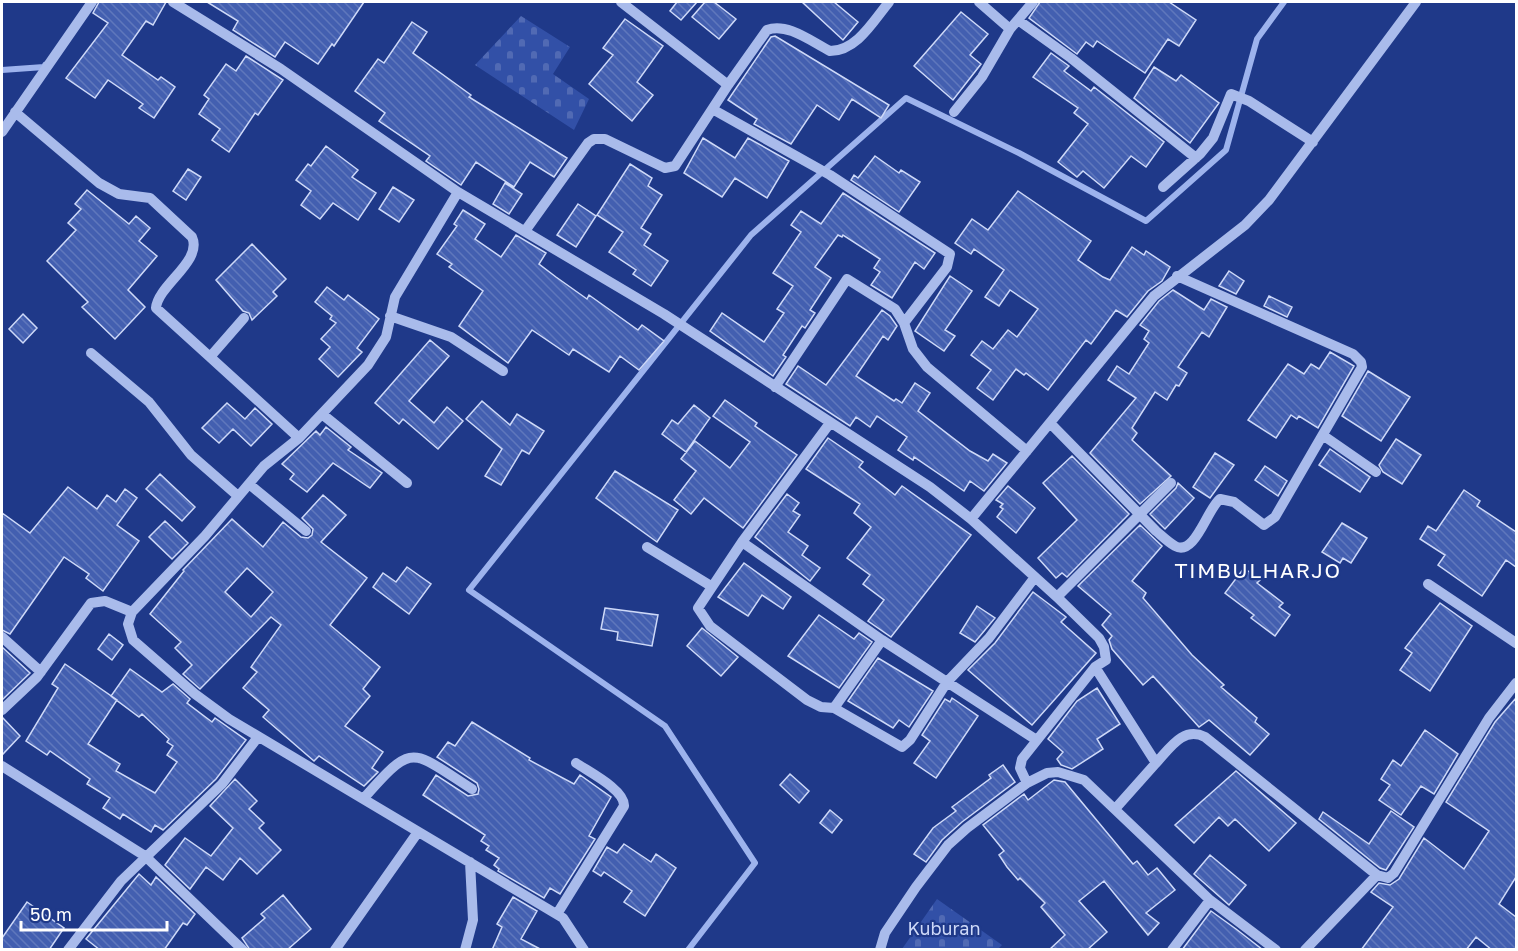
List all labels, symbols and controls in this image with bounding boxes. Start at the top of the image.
district label: TIMBULHARJO [1175,557,1341,583]
scale bar [21,894,166,932]
text: 50 m [30,903,72,925]
park label: Kuburan [908,917,981,939]

